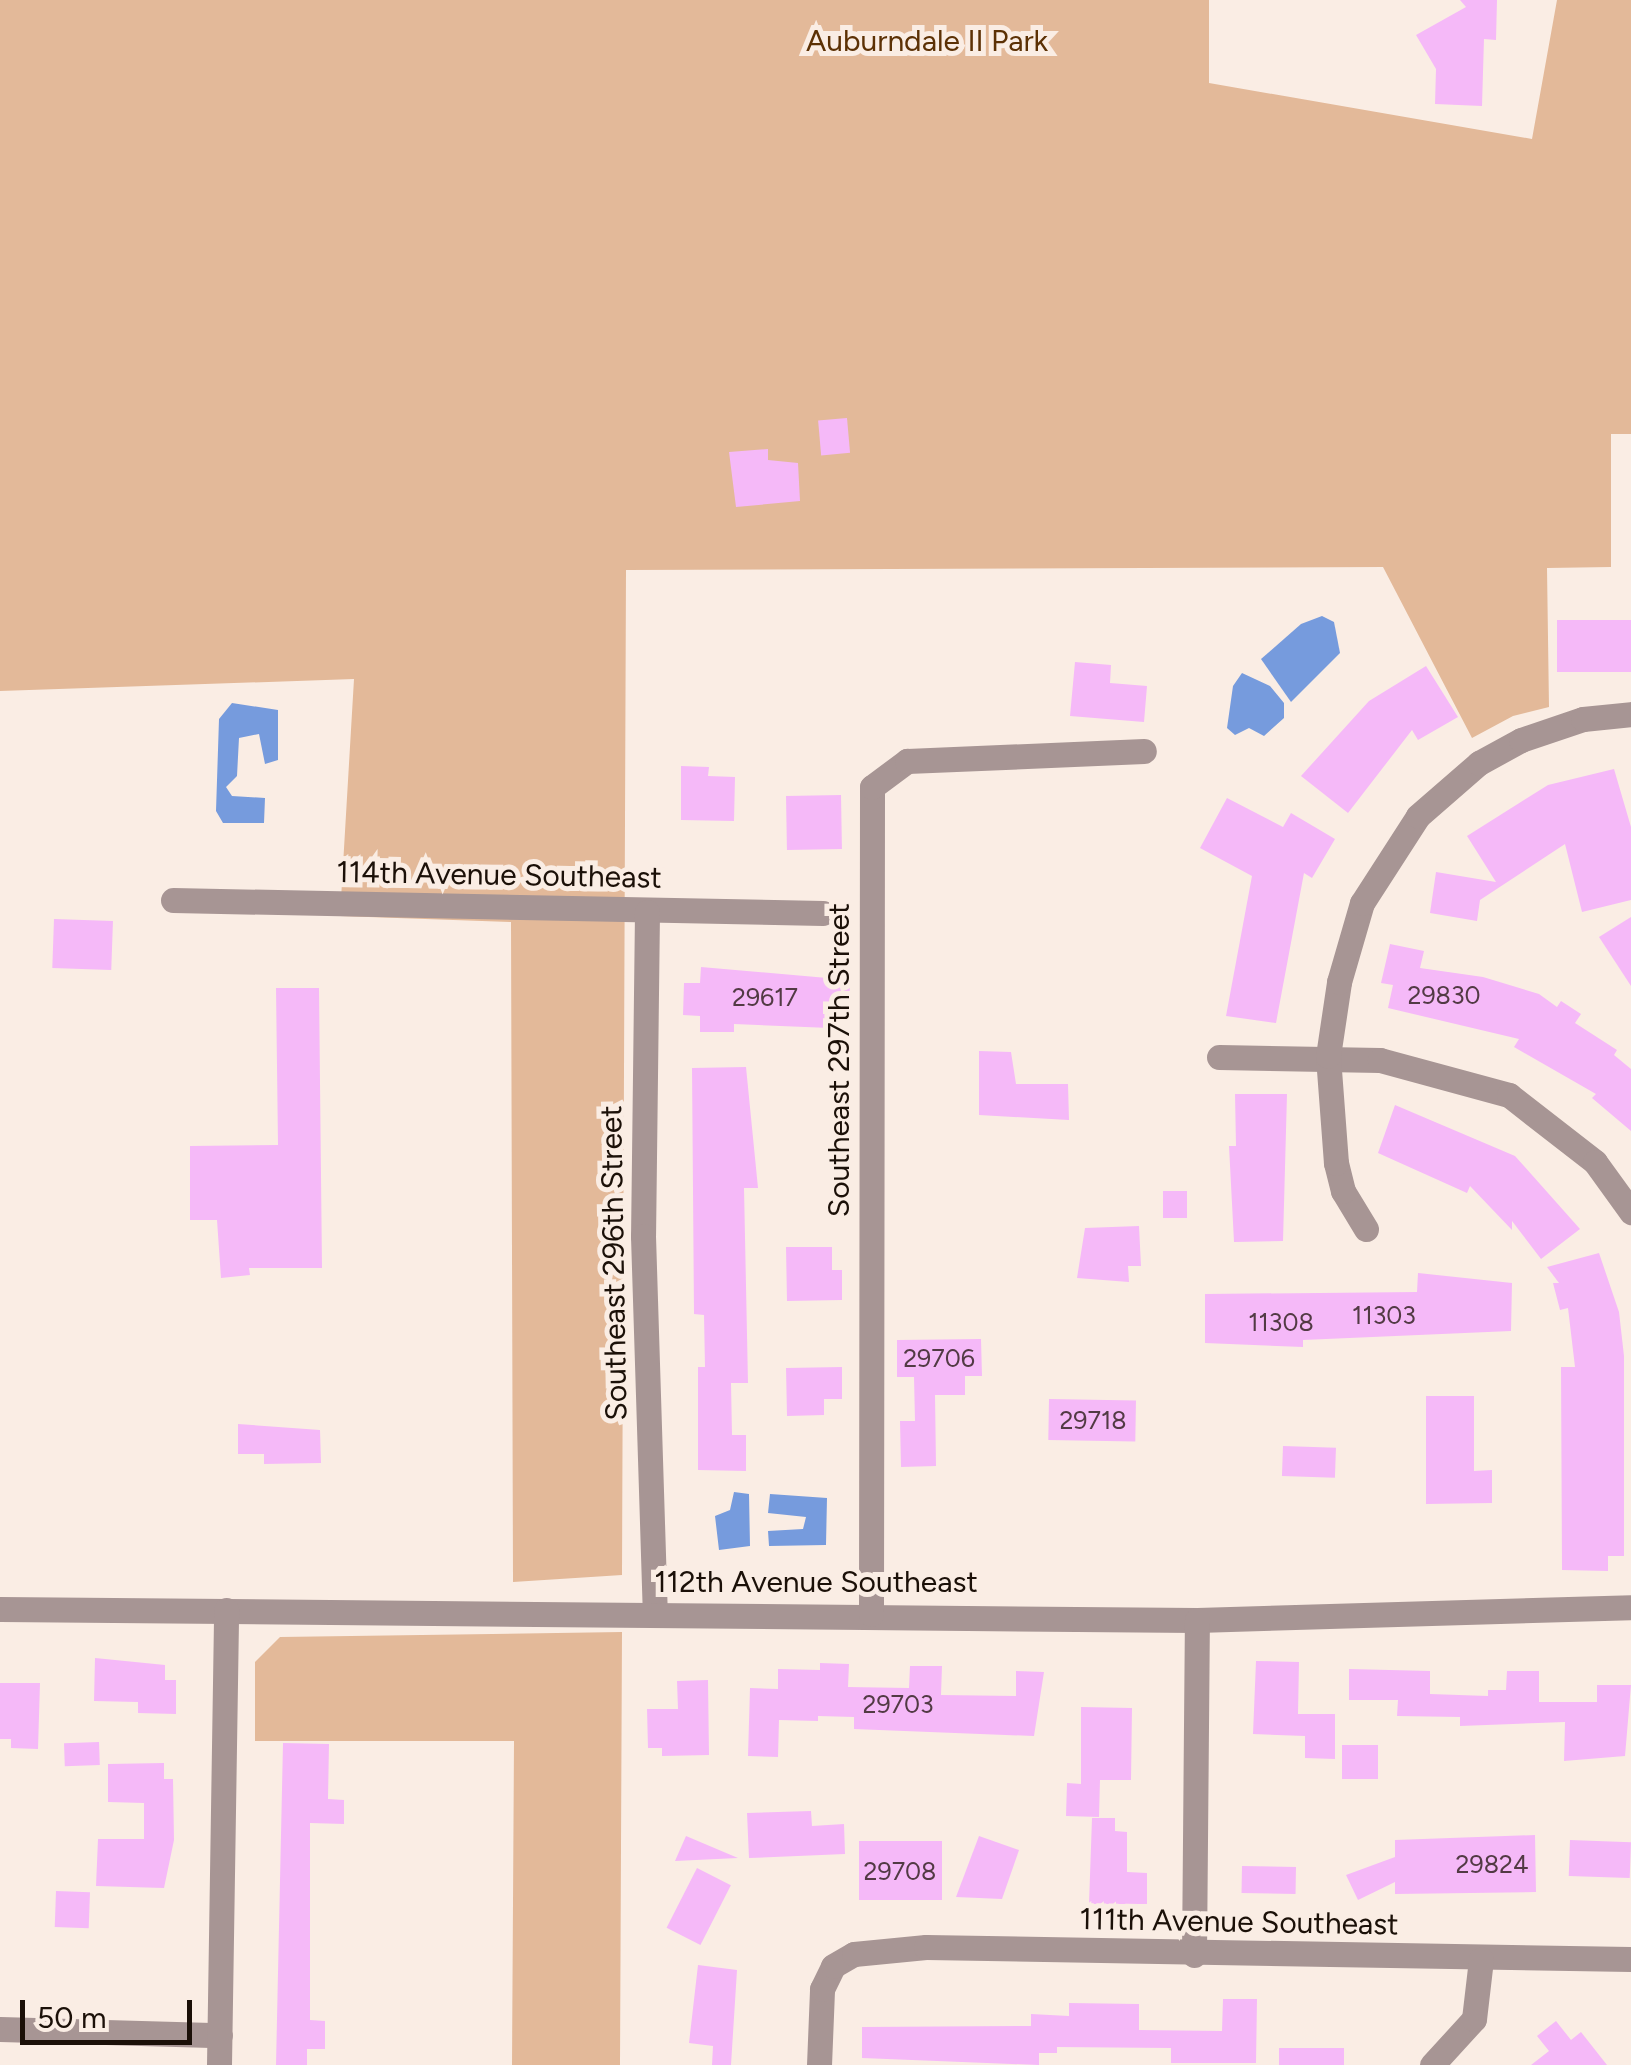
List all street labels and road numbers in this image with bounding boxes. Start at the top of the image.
street label: 114th Avenue Southeast [336,854,662,896]
street label: Southeast 297th Street [821,903,857,1217]
street label: Southeast 296th Street [593,1105,635,1421]
street label: 112th Avenue Southeast [654,1564,978,1600]
street label: 111th Avenue Southeast [1079,1901,1399,1943]

